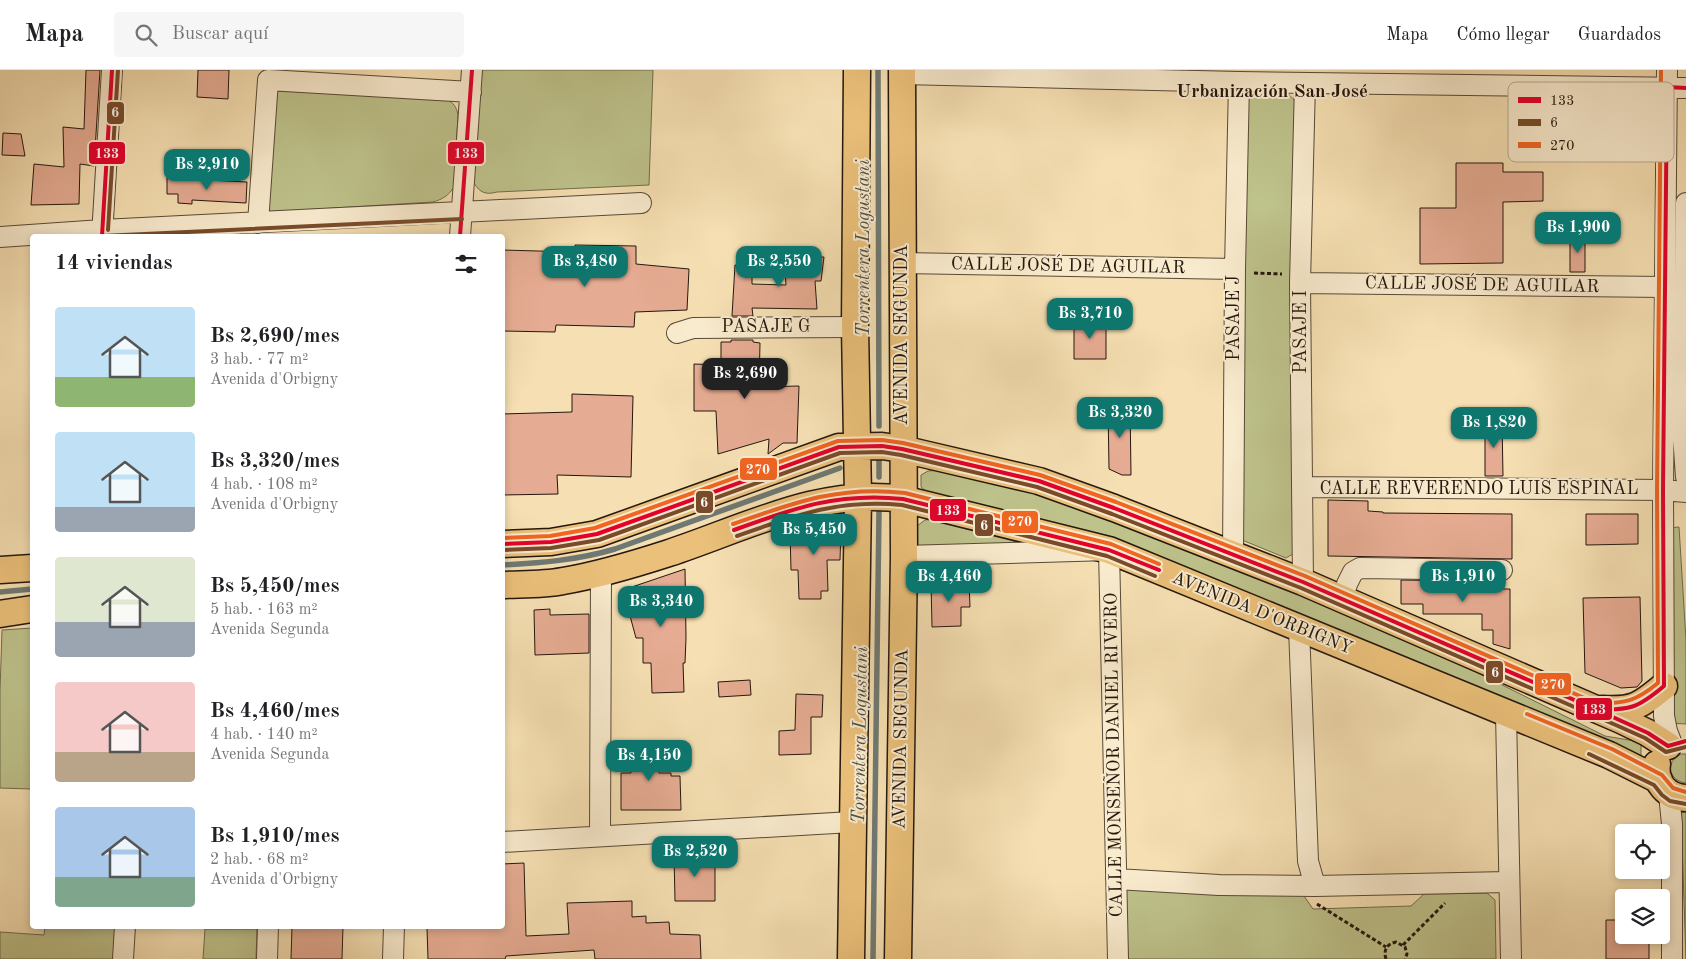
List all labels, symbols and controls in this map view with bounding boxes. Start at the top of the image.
search box [114,12,464,57]
icon: search [132,21,160,49]
text: Mapa [25,23,84,47]
text: Buscar aquí [172,25,268,44]
text: Mapa [1386,26,1428,44]
text: Cómo llegar [1456,26,1550,44]
text: Guardados [1578,26,1661,44]
legend [1508,82,1674,162]
district label: Urbanización San José [1176,83,1368,102]
text: 133 [1550,94,1574,108]
line badge: 6 [106,101,125,125]
text: 6 [111,106,119,120]
text: 6 [1550,116,1558,130]
text: 270 [1550,139,1574,153]
line badge: 133 [88,141,126,165]
line badge: 133 [447,141,485,165]
text: 133 [95,147,119,161]
text: 133 [454,147,478,161]
pin: Bs 2,910 [155,148,259,191]
text: Bs 2,910 [175,157,239,173]
water label: Torrentera Logustani [855,159,874,337]
pin: Bs 1,900 [1526,212,1630,254]
text: Bs 1,900 [1546,220,1610,236]
street label: AVENIDA SEGUNDA [893,244,911,425]
pin: Bs 3,480 [533,246,637,288]
pin: Bs 2,550 [727,246,831,288]
icon: filters [452,250,480,278]
street label: CALLE JOSÉ DE AGUILAR [951,251,1186,277]
text: 14 viviendas [55,253,173,274]
text: Bs 3,480 [553,254,617,270]
text: Bs 2,550 [747,254,811,270]
street label: CALLE JOSÉ DE AGUILAR [1365,270,1600,296]
street label: PASAJE J [1225,275,1243,361]
street label: PASAJE I [1292,290,1310,374]
pin: Bs 3,710 [1038,298,1142,340]
text: Bs 3,710 [1058,306,1122,322]
street label: PASAJE G [721,318,811,336]
text: Bs 2,690/mes [210,326,340,347]
icon: home [95,327,155,387]
text: 3 hab. · 77 m² [210,352,308,368]
pin: Bs 2,690 [693,358,797,400]
text: Bs 2,690 [713,366,777,382]
text: Avenida d'Orbigny [210,372,338,388]
pin: Bs 3,320 [1068,396,1172,439]
text: Bs 3,320 [1088,405,1152,421]
pin: Bs 1,820 [1442,406,1546,449]
text: Bs 1,820 [1462,415,1526,431]
text: Bs 3,320/mes [210,451,340,472]
icon: home [95,452,155,512]
line badge: 270 [739,457,778,481]
text: 270 [746,463,770,477]
text: 4 hab. · 108 m² [210,477,318,493]
street label: CALLE REVERENDO LUIS ESPINAL [1319,480,1639,498]
line badge: 6 [695,490,714,514]
text: 6 [700,496,708,510]
text: Avenida d'Orbigny [210,497,338,513]
line badge: 133 [929,498,967,522]
text: 133 [936,504,960,518]
line badge: 270 [1001,510,1039,534]
line badge: 6 [974,513,994,537]
pin: Bs 5,450 [762,514,866,556]
text: 270 [1008,515,1032,529]
text: 6 [980,519,988,533]
text: Bs 5,450 [782,522,846,538]
pin: Bs 4,460 [897,560,1001,603]
pin: Bs 1,910 [1411,560,1515,603]
street label: AVENIDA D'ORBIGNY [1169,568,1355,658]
text: Bs 4,460 [917,569,981,585]
text: Bs 1,910 [1431,569,1495,585]
text: Bs 5,450/mes [210,576,340,597]
icon: home [95,577,155,637]
pin: Bs 3,340 [609,586,713,628]
street label: CALLE MONSEÑOR DANIEL RIVERO [1097,592,1126,918]
text: Bs 3,340 [629,594,693,610]
text: 5 hab. · 163 m² [210,602,318,618]
text: Avenida Segunda [210,622,329,638]
water label: Torrentera Logustani [850,645,872,824]
street label: AVENIDA SEGUNDA [890,648,912,830]
line badge: 6 [1485,660,1504,684]
text: 6 [1491,666,1499,680]
line badge: 270 [1534,672,1572,696]
text: 270 [1541,678,1565,692]
line badge: 133 [1575,697,1613,721]
text: Bs 4,460/mes [210,701,340,722]
icon: home [95,702,155,762]
text: 133 [1582,703,1606,717]
text: 4 hab. · 140 m² [210,727,318,743]
pin: Bs 4,150 [597,740,701,782]
text: Avenida Segunda [210,747,329,763]
text: Bs 4,150 [617,748,681,764]
map controls [1615,824,1670,944]
button: locate [1615,824,1670,879]
text: Bs 1,910/mes [210,826,340,847]
icon: home [95,827,155,887]
pin: Bs 2,520 [643,836,747,878]
text: Bs 2,520 [663,844,727,860]
text: 2 hab. · 68 m² [210,852,308,868]
text: Avenida d'Orbigny [210,872,338,888]
button: layers [1615,889,1670,944]

